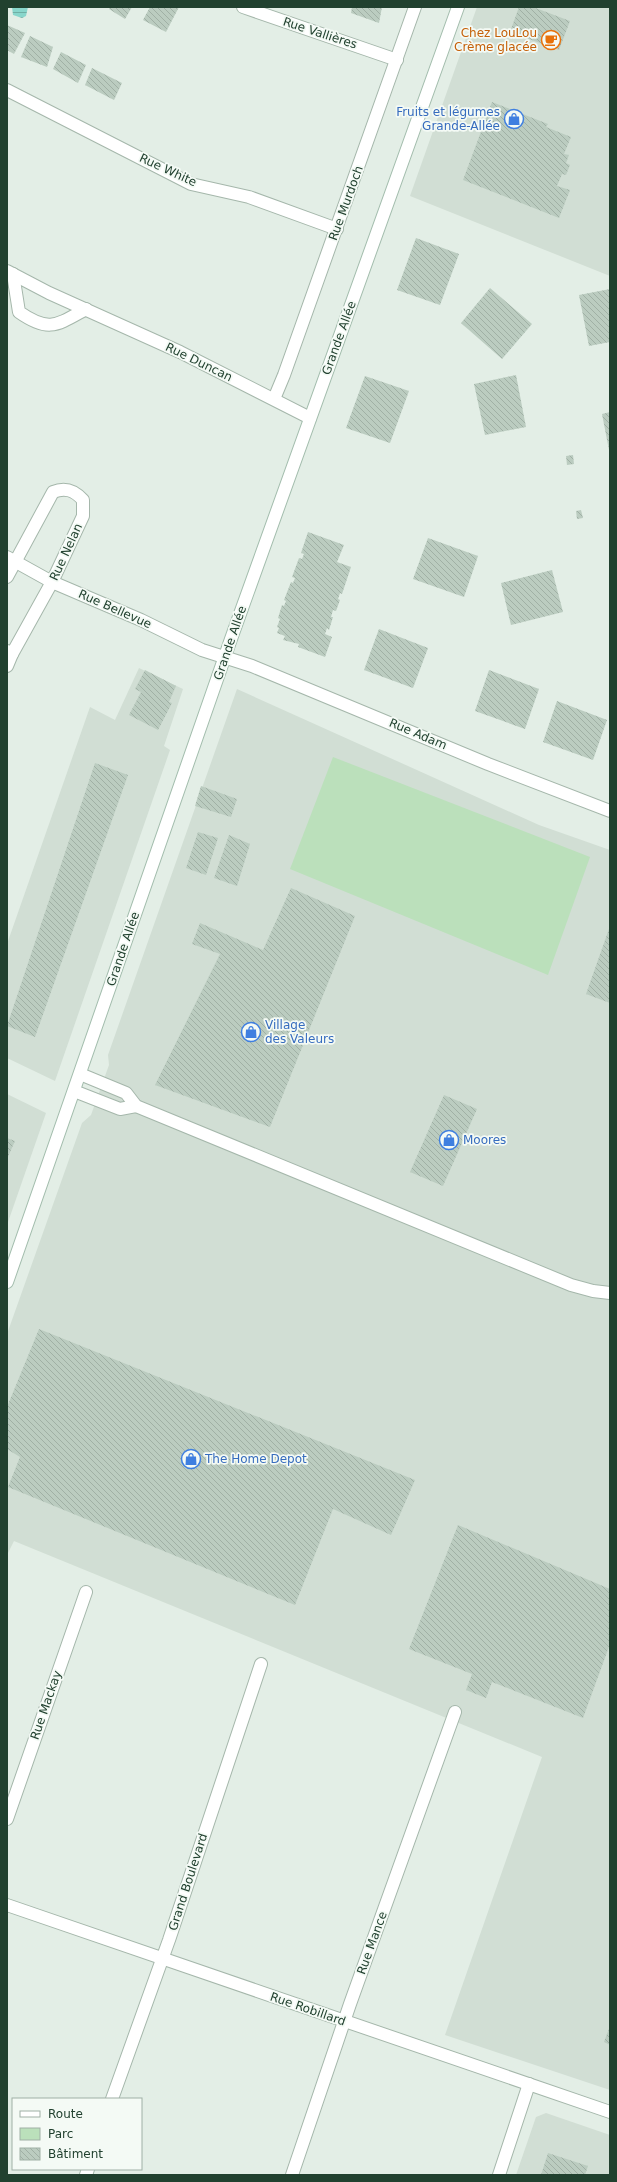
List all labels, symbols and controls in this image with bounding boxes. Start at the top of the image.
street label: Rue Vallières [281,14,359,52]
place label: Chez LouLou Crème glacée [454,26,537,54]
cafe icon: Chez LouLou Crème glacée [540,29,562,51]
place label: Fruits et légumes Grande-Allée [396,105,500,133]
shop icon: Fruits et légumes Grande-Allée [503,108,525,130]
street label: Rue White [137,151,199,189]
street label: Rue Murdoch [326,164,366,242]
street label: Grande Allée [319,299,359,377]
street label: Rue Duncan [163,340,235,384]
street label: Rue Nelan [47,521,85,583]
street label: Rue Bellevue [76,587,154,631]
street label: Grande Allée [211,604,249,682]
street label: Rue Adam [387,716,449,752]
street label: Grande Allée [104,910,142,988]
place label: Village des Valeurs [265,1018,334,1046]
shop icon: Village des Valeurs [240,1021,262,1043]
shop icon: Moores [438,1129,460,1151]
place label: Moores [463,1133,506,1147]
shop icon: The Home Depot [180,1448,202,1470]
place label: The Home Depot [204,1452,307,1466]
street label: Rue Mackay [28,1669,64,1741]
street label: Grand Boulevard [166,1832,210,1932]
street label: Rue Mance [354,1910,390,1976]
street label: Rue Robillard [268,1990,348,2028]
legend [12,2098,142,2170]
text: Route [48,2107,83,2121]
text: Parc [48,2127,73,2141]
text: Bâtiment [48,2147,103,2161]

